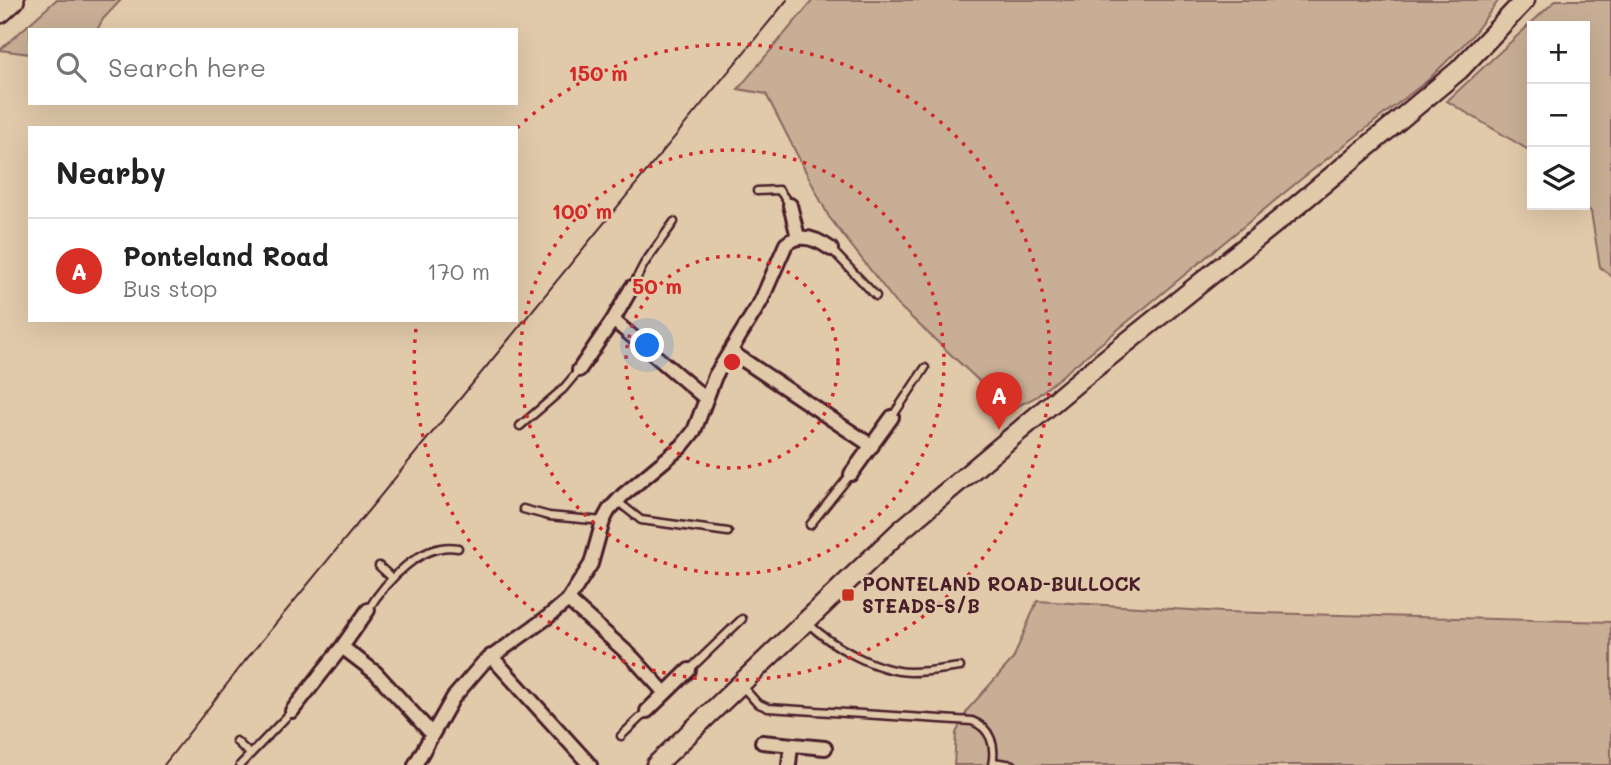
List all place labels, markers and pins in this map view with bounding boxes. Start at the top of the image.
centre of rings [720,350,744,374]
pin: A [976,372,1022,430]
place label: PONTELAND ROAD-BULLOCK STEADS-S/B [862,571,1141,618]
marker: PONTELAND ROAD-BULLOCK STEADS-S/B [840,587,856,603]

